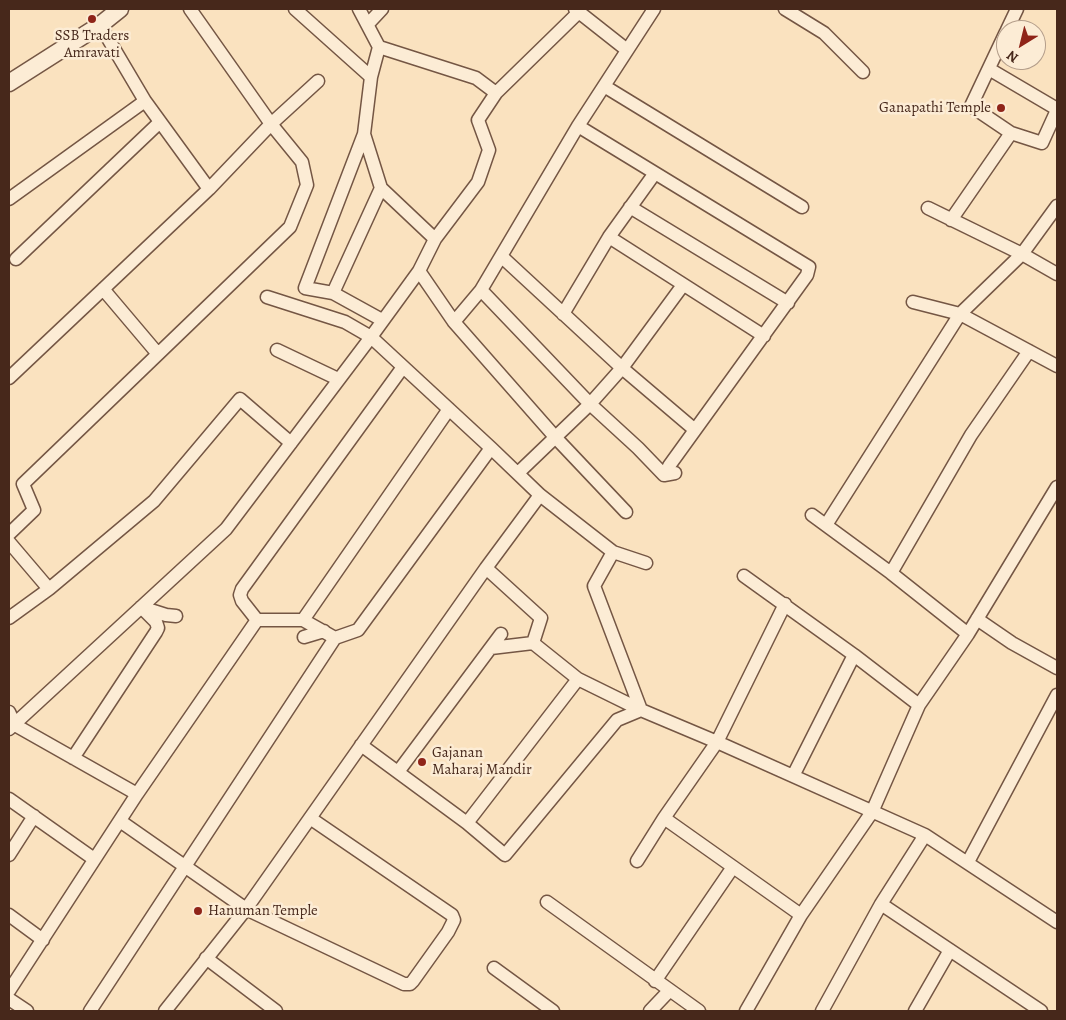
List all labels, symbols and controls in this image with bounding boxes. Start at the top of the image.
marker: SSB Traders Amravati [86,13,98,25]
north arrow [996,20,1046,70]
place label: SSB Traders Amravati [55,27,129,62]
text: N [1003,46,1022,67]
place label: Ganapathi Temple [879,99,991,117]
marker: Ganapathi Temple [995,102,1007,114]
place label: Gajanan Maharaj Mandir [432,744,532,779]
marker: Gajanan Maharaj Mandir [416,756,428,768]
place label: Hanuman Temple [208,902,318,920]
marker: Hanuman Temple [192,905,204,917]

